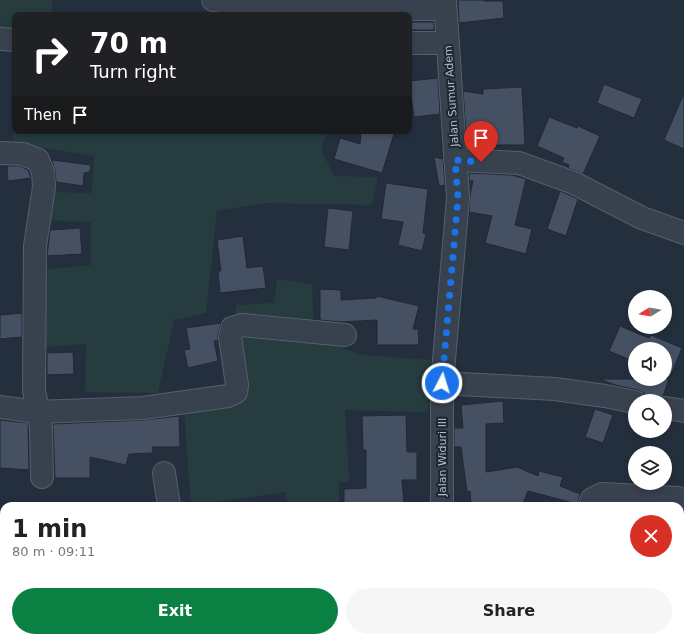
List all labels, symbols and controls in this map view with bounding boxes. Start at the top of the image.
text: 70 m [90,27,168,60]
icon: right [24,28,76,80]
street label: Jalan Sumur Adem [441,45,462,148]
text: Turn right [90,61,176,82]
icon: arrive [69,104,91,126]
text: Then [24,106,61,124]
pin [464,121,498,162]
icon: arrive [470,127,492,149]
north arrow [628,290,672,334]
map controls [628,290,672,490]
button: sound [628,342,672,386]
position arrow [421,362,463,404]
button: search [628,394,672,438]
street label: Jalan Widuri III [436,418,449,497]
button: layers [628,446,672,490]
text: 1 min [12,515,87,543]
button: close [630,515,672,557]
text: 80 m · 09:11 [12,544,95,559]
button: Exit [12,588,338,634]
button: Share [346,588,672,634]

